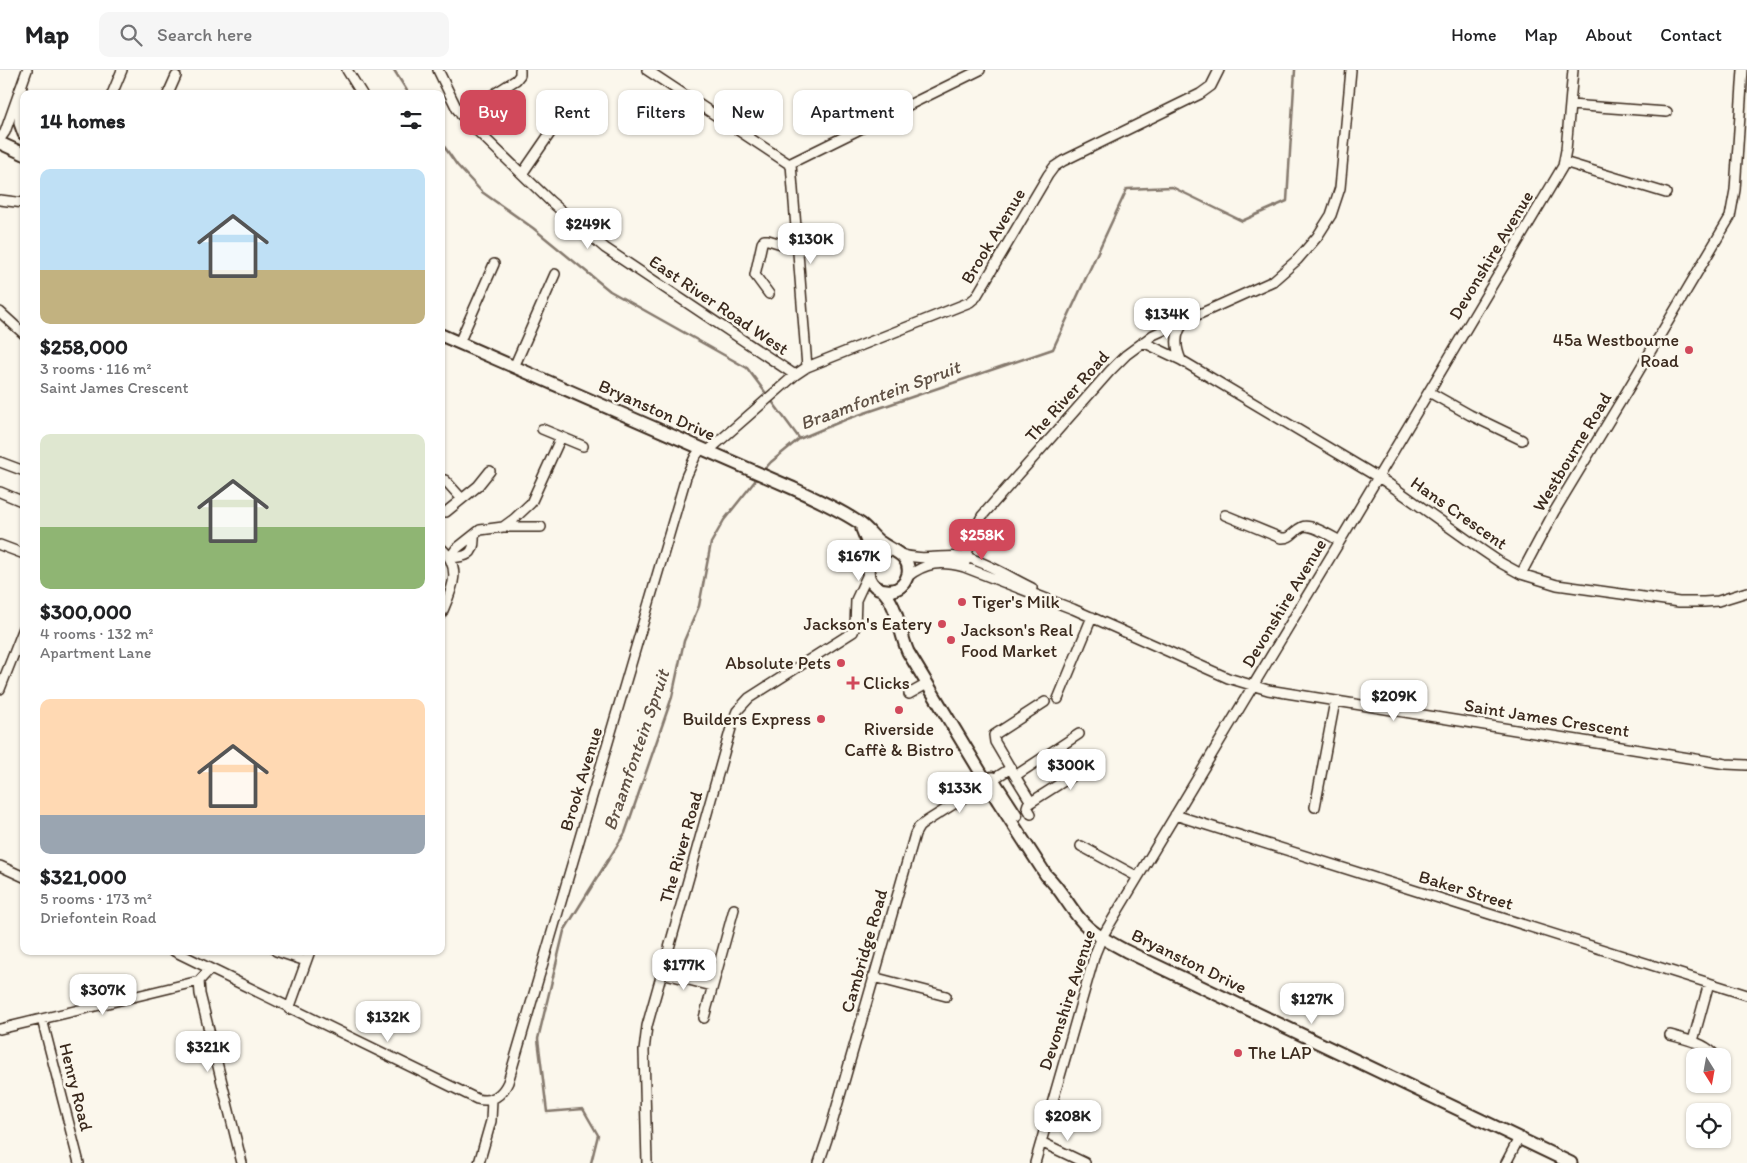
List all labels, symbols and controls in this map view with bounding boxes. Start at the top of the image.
search box [99,12,449,57]
text: Map [25,20,69,49]
icon: search [117,21,145,49]
text: Search here [157,23,252,46]
text: Home [1451,24,1497,46]
text: Map [1525,24,1558,46]
text: About [1586,24,1632,46]
text: Contact [1660,24,1722,46]
chip: Buy [460,90,526,135]
chip: Rent [536,90,608,135]
chip: Filters [618,90,704,135]
chip: New [714,90,783,135]
chip: Apartment [793,90,913,135]
icon: filters [397,106,425,134]
text: 14 homes [40,108,125,133]
street label: Brook Avenue [956,184,1030,288]
street label: Devonshire Avenue [1444,187,1538,323]
icon: home [188,201,278,291]
pin: $249K [553,208,623,250]
text: $249K [566,214,610,233]
pin: $130K [776,222,846,265]
text: $130K [789,229,833,248]
street label: East River Road West [645,250,793,360]
pin: $134K [1132,298,1202,340]
text: $134K [1145,304,1189,323]
place label: 45a Westbourne Road [1553,329,1679,372]
text: $258,000 [40,334,128,359]
marker: 45a Westbourne Road [1683,344,1695,356]
street label: The River Road [1020,346,1114,446]
water label: Braamfontein Spruit [797,355,965,435]
text: 3 rooms · 116 m² [40,359,151,378]
street label: Bryanston Drive [595,374,719,446]
text: Saint James Crescent [40,378,188,397]
street label: Westbourne Road [1528,388,1616,516]
icon: home [188,466,278,556]
street label: Hans Crescent [1406,472,1512,555]
pin: $258K [947,518,1017,561]
text: $258K [960,525,1004,544]
street label: Devonshire Avenue [1237,535,1331,671]
pin: $167K [824,540,894,582]
text: $167K [838,546,880,565]
place label: Tiger's Milk [972,591,1060,613]
marker: Tiger's Milk [956,596,968,608]
text: $300,000 [40,599,132,624]
place label: Jackson's Eatery [804,613,933,635]
marker: Jackson's Eatery [936,618,948,630]
place label: Jackson's Real Food Market [961,619,1073,662]
text: 4 rooms · 132 m² [40,624,154,643]
marker: Jackson's Real Food Market [945,634,957,646]
text: Apartment Lane [40,643,151,662]
place label: Absolute Pets [725,652,831,674]
marker: Absolute Pets [835,657,847,669]
water label: Braamfontein Spruit [598,665,675,833]
place label: Clicks [863,672,910,694]
marker: Clicks [847,677,859,689]
pin: $209K [1359,680,1429,722]
text: $209K [1372,686,1416,705]
street label: Saint James Crescent [1463,694,1631,742]
marker: Riverside Caffè & Bistro [893,704,905,716]
place label: Builders Express [682,708,811,730]
marker: Builders Express [815,713,827,725]
place label: Riverside Caffè & Bistro [844,718,954,761]
street label: Brook Avenue [555,724,607,834]
icon: home [188,731,278,821]
pin: $300K [1036,748,1106,791]
text: $300K [1048,755,1094,774]
pin: $133K [925,772,995,814]
text: $133K [938,778,982,797]
street label: The River Road [655,788,708,906]
text: $321,000 [40,864,127,889]
street label: Baker Street [1416,865,1516,915]
street label: Cambridge Road [836,886,892,1015]
text: 5 rooms · 173 m² [40,889,152,908]
text: Driefontein Road [40,908,157,927]
street label: Bryanston Drive [1128,924,1250,998]
street label: Devonshire Avenue [1034,927,1100,1073]
pin: $177K [649,948,719,991]
text: $177K [663,955,705,974]
pin: $307K [68,974,138,1016]
text: $307K [81,980,125,999]
pin: $127K [1277,982,1347,1025]
text: $127K [1291,989,1333,1008]
pin: $132K [353,1000,423,1043]
text: $132K [367,1007,409,1026]
pin: $321K [173,1030,243,1073]
text: $321K [187,1037,229,1056]
street label: Henry Road [54,1041,98,1133]
place label: The LAP [1248,1042,1312,1064]
marker: The LAP [1232,1047,1244,1059]
north arrow [1686,1048,1731,1092]
map controls [1686,1048,1731,1148]
pin: $208K [1033,1100,1103,1142]
button: locate [1686,1103,1731,1148]
text: $208K [1045,1106,1091,1125]

